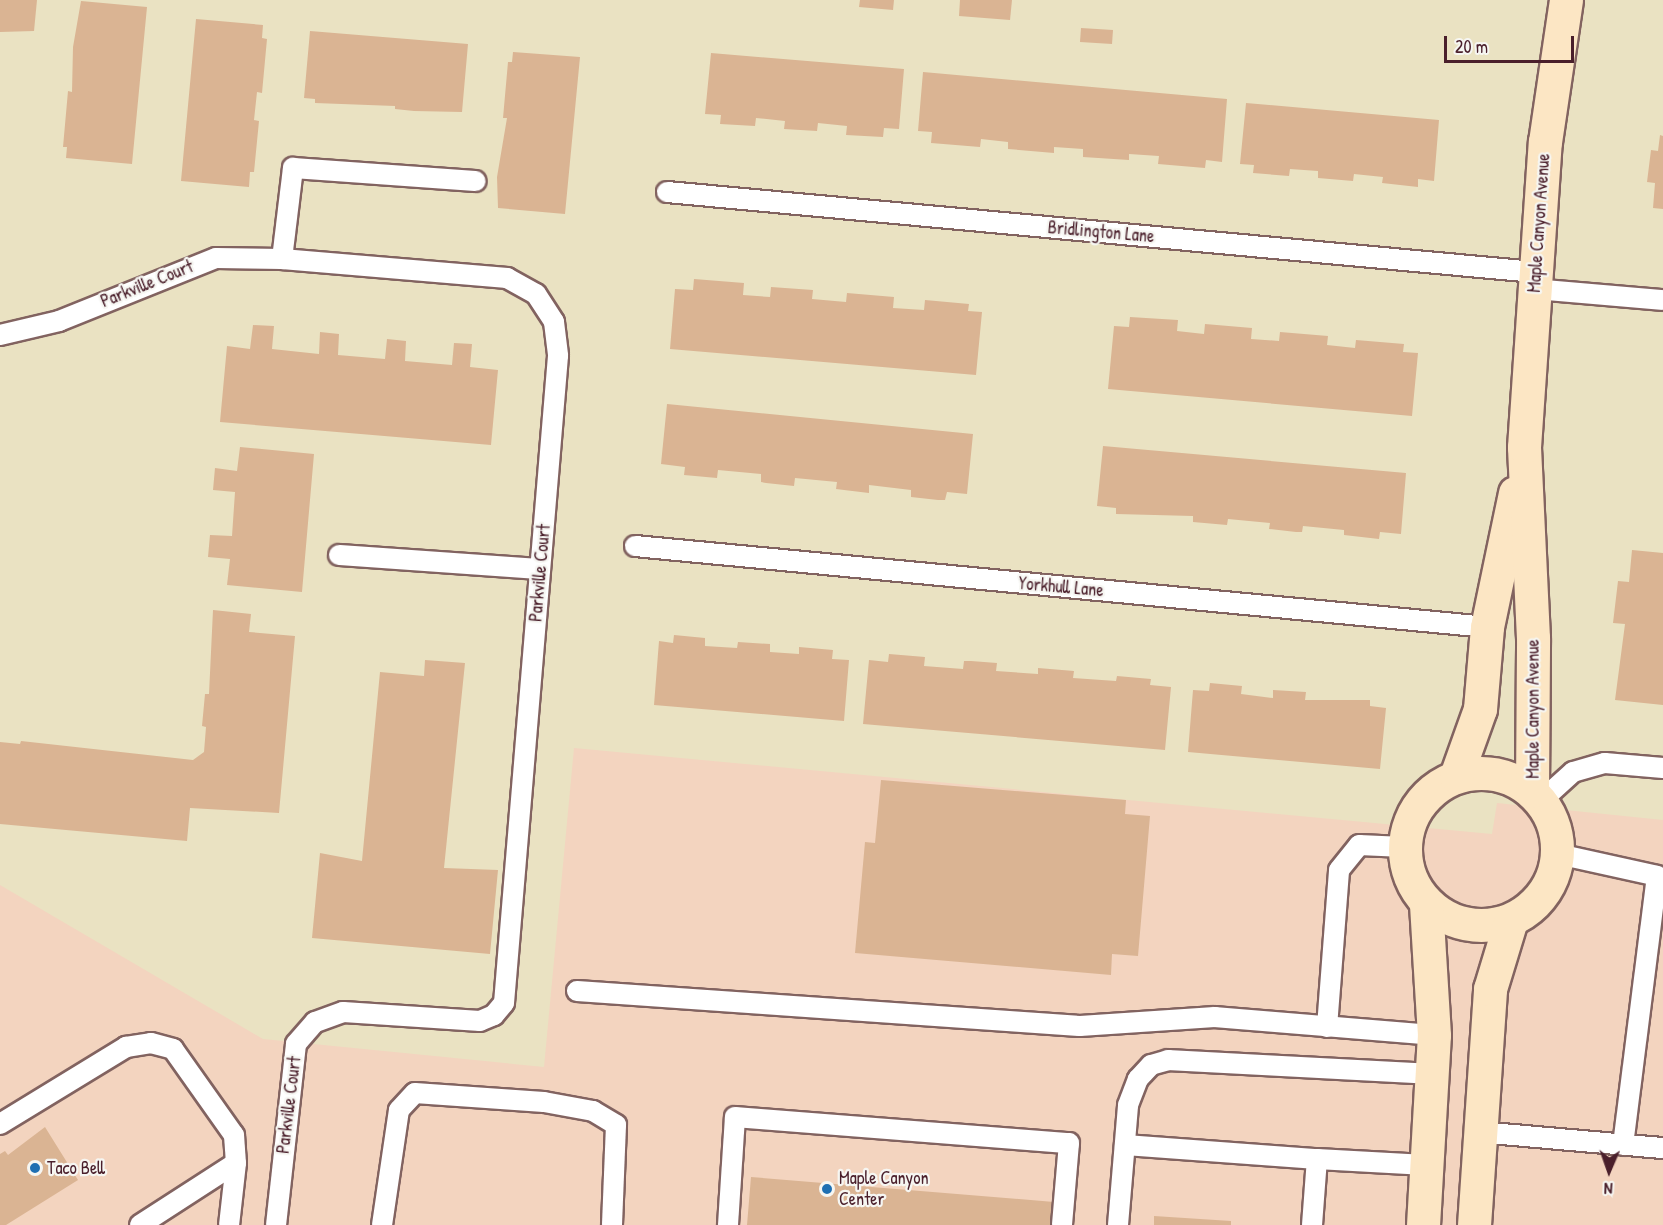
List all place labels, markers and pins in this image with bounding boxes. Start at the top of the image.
place label: Taco Bell [47,1157,105,1179]
marker: Taco Bell [28,1161,42,1175]
place label: Maple Canyon Center [839,1168,929,1210]
marker: Maple Canyon Center [820,1182,834,1196]

